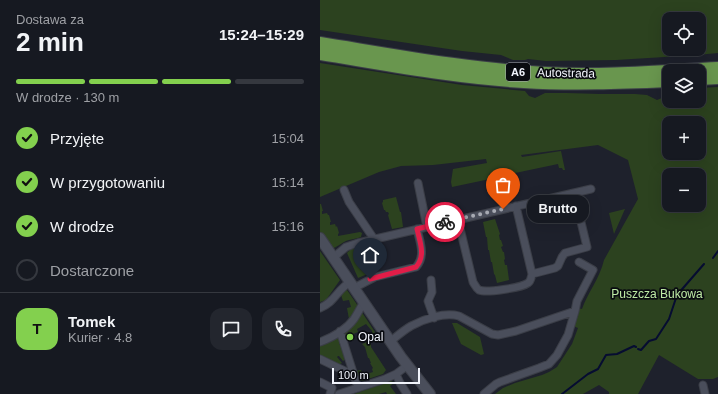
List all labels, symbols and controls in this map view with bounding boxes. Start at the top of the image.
text: Dostawa za [16,12,84,27]
map controls [662,12,706,212]
button: locate [662,12,706,56]
text: 15:24–15:29 [219,26,304,43]
text: 2 min [16,27,84,57]
road number: A6 [506,63,530,81]
button: layers [662,64,706,108]
street label: Autostrada [537,65,595,81]
text: W drodze · 130 m [16,90,119,105]
button: + [662,116,706,160]
icon: check [16,127,38,149]
text: Przyjęte [50,130,104,147]
text: 15:04 [271,131,304,146]
pin [486,168,520,209]
button: − [662,168,706,212]
icon: check [16,171,38,193]
text: W przygotowaniu [50,174,165,191]
icon: bag [492,174,514,196]
text: 15:14 [271,175,304,190]
callout: Brutto [527,195,589,223]
text: Brutto [539,201,578,216]
courier [425,202,465,242]
icon: bike [434,211,456,233]
icon: check [16,215,38,237]
text: W drodze [50,218,114,235]
text: 15:16 [271,219,304,234]
pin [353,238,387,279]
icon: home [359,244,381,266]
text: Dostarczone [50,262,134,279]
park label: Puszcza Bukowa [611,287,703,301]
button: chat [210,308,252,350]
button: phone [262,308,304,350]
text: Tomek [68,313,115,330]
text: T [32,320,42,337]
text: Kurier · 4.8 [68,330,132,345]
place label: Opal [358,330,383,344]
marker: Opal [345,332,355,342]
scale bar [332,366,420,385]
text: 100 m [338,369,369,381]

